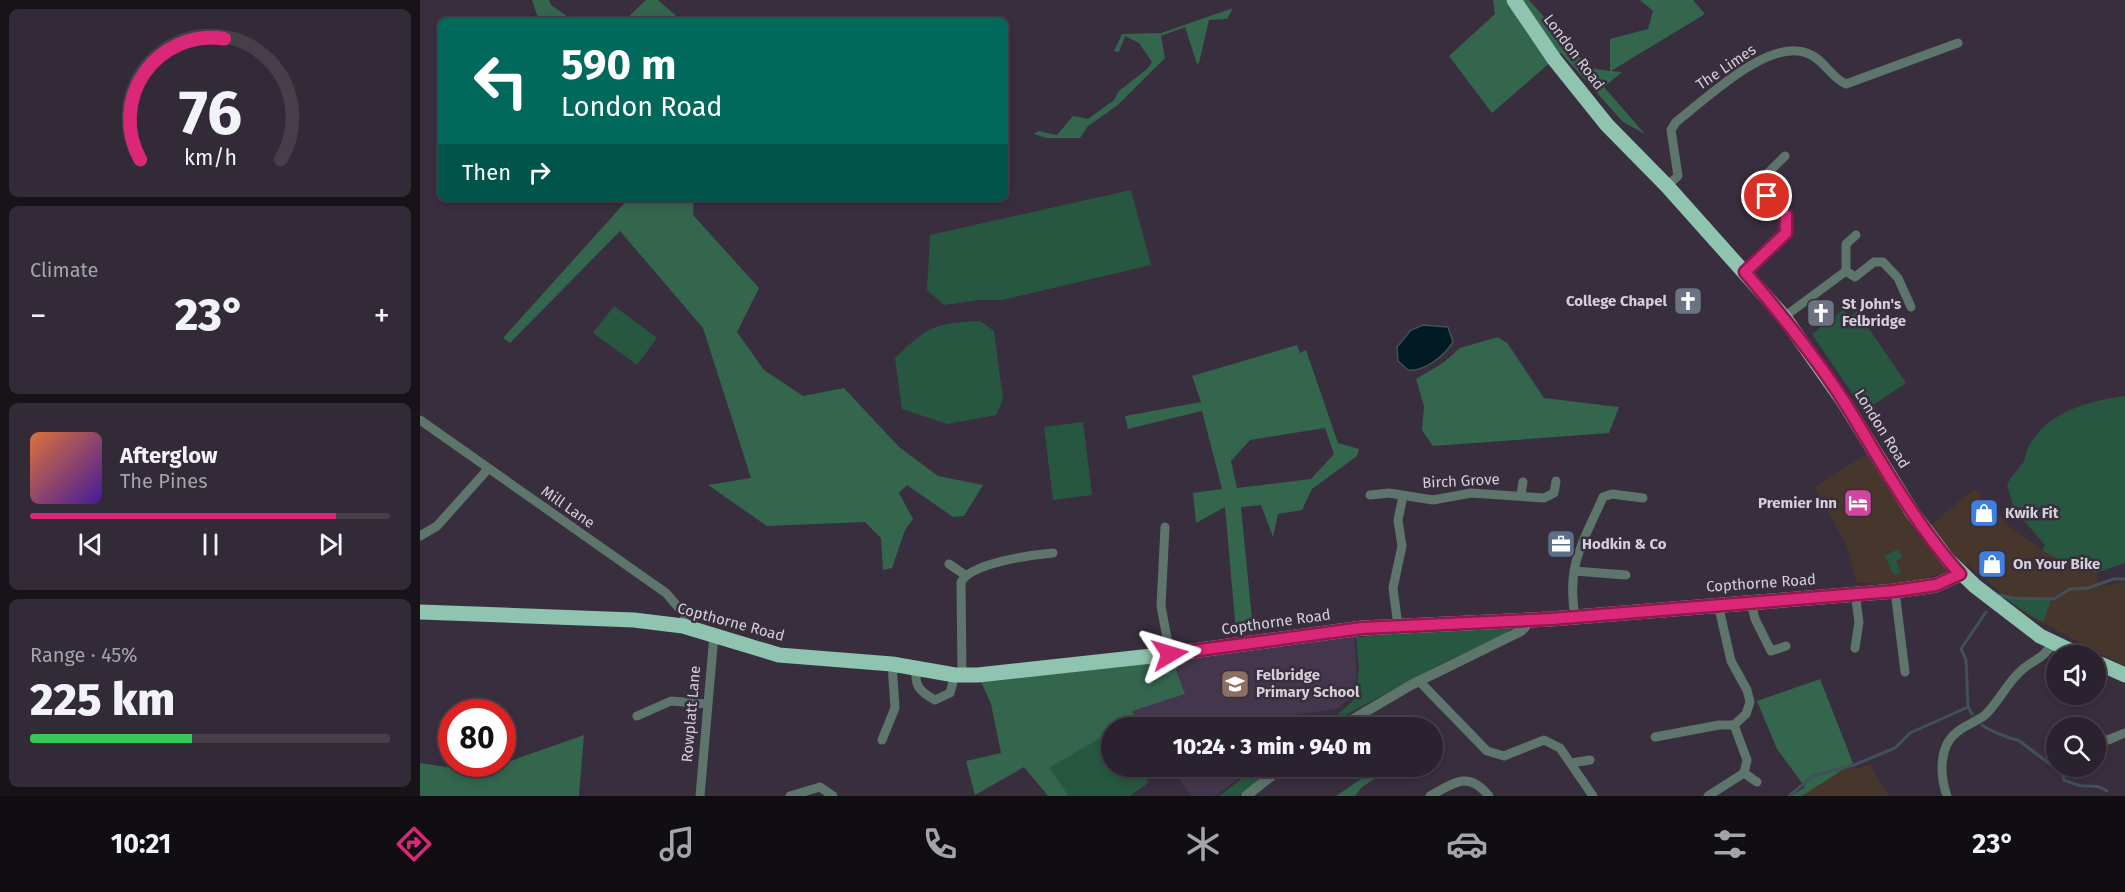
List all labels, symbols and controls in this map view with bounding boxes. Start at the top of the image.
street label: London Road [1540,11,1608,93]
text: 590 m [561,40,676,90]
street label: The Limes [1693,40,1759,94]
icon: left [462,42,540,120]
text: 76 [178,76,242,151]
text: London Road [561,91,723,123]
text: km/h [183,145,237,171]
icon: right [523,156,556,189]
text: Then [462,159,511,186]
pin [1741,170,1792,221]
icon: arrive [1750,179,1783,212]
text: Climate [30,258,98,282]
church icon: College Chapel [1672,285,1704,317]
text: 23° [175,288,245,342]
place label: College Chapel [1566,292,1668,310]
place label: St John's Felbridge [1842,295,1906,330]
text: − [30,296,47,336]
text: + [374,296,390,336]
church icon: St John's Felbridge [1805,297,1837,329]
street label: London Road [1851,386,1913,472]
text: Afterglow [120,442,217,469]
text: The Pines [120,469,207,493]
street label: Birch Grove [1422,470,1500,492]
street label: Mill Lane [538,482,598,532]
hotel icon: Premier Inn [1842,487,1874,519]
place label: Premier Inn [1758,494,1837,512]
shop icon: Kwik Fit [1968,497,2000,529]
place label: Kwik Fit [2005,504,2059,522]
icon: previous [74,528,107,561]
icon: pause [194,528,227,561]
icon: next [314,528,347,561]
office icon: Hodkin & Co [1545,528,1577,560]
place label: Hodkin & Co [1582,535,1667,553]
shop icon: On Your Bike [1976,548,2008,580]
place label: On Your Bike [2013,555,2100,573]
street label: Copthorne Road [1705,570,1817,596]
street label: Copthorne Road [676,599,786,645]
street label: Copthorne Road [1220,605,1332,639]
position arrow [1138,622,1202,686]
text: Range · 45% [30,643,137,667]
map controls [2046,645,2106,777]
button: sound [2046,645,2106,705]
street label: Rowplatt Lane [678,665,704,763]
place label: Felbridge Primary School [1256,666,1360,701]
school or university icon: Felbridge Primary School [1219,668,1251,700]
text: 225 km [30,673,175,727]
speed limit sign: 80 [438,699,516,777]
button: search [2046,717,2106,777]
text: 10:24 · 3 min · 940 m [1173,733,1371,760]
icon: directions [393,823,435,865]
icon: music [656,823,698,865]
icon: phone [919,823,961,865]
icon: climate [1182,823,1224,865]
icon: car [1446,823,1488,865]
icon: filters [1709,823,1751,865]
text: 10:21 [111,828,171,860]
text: 23° [1972,828,2014,860]

